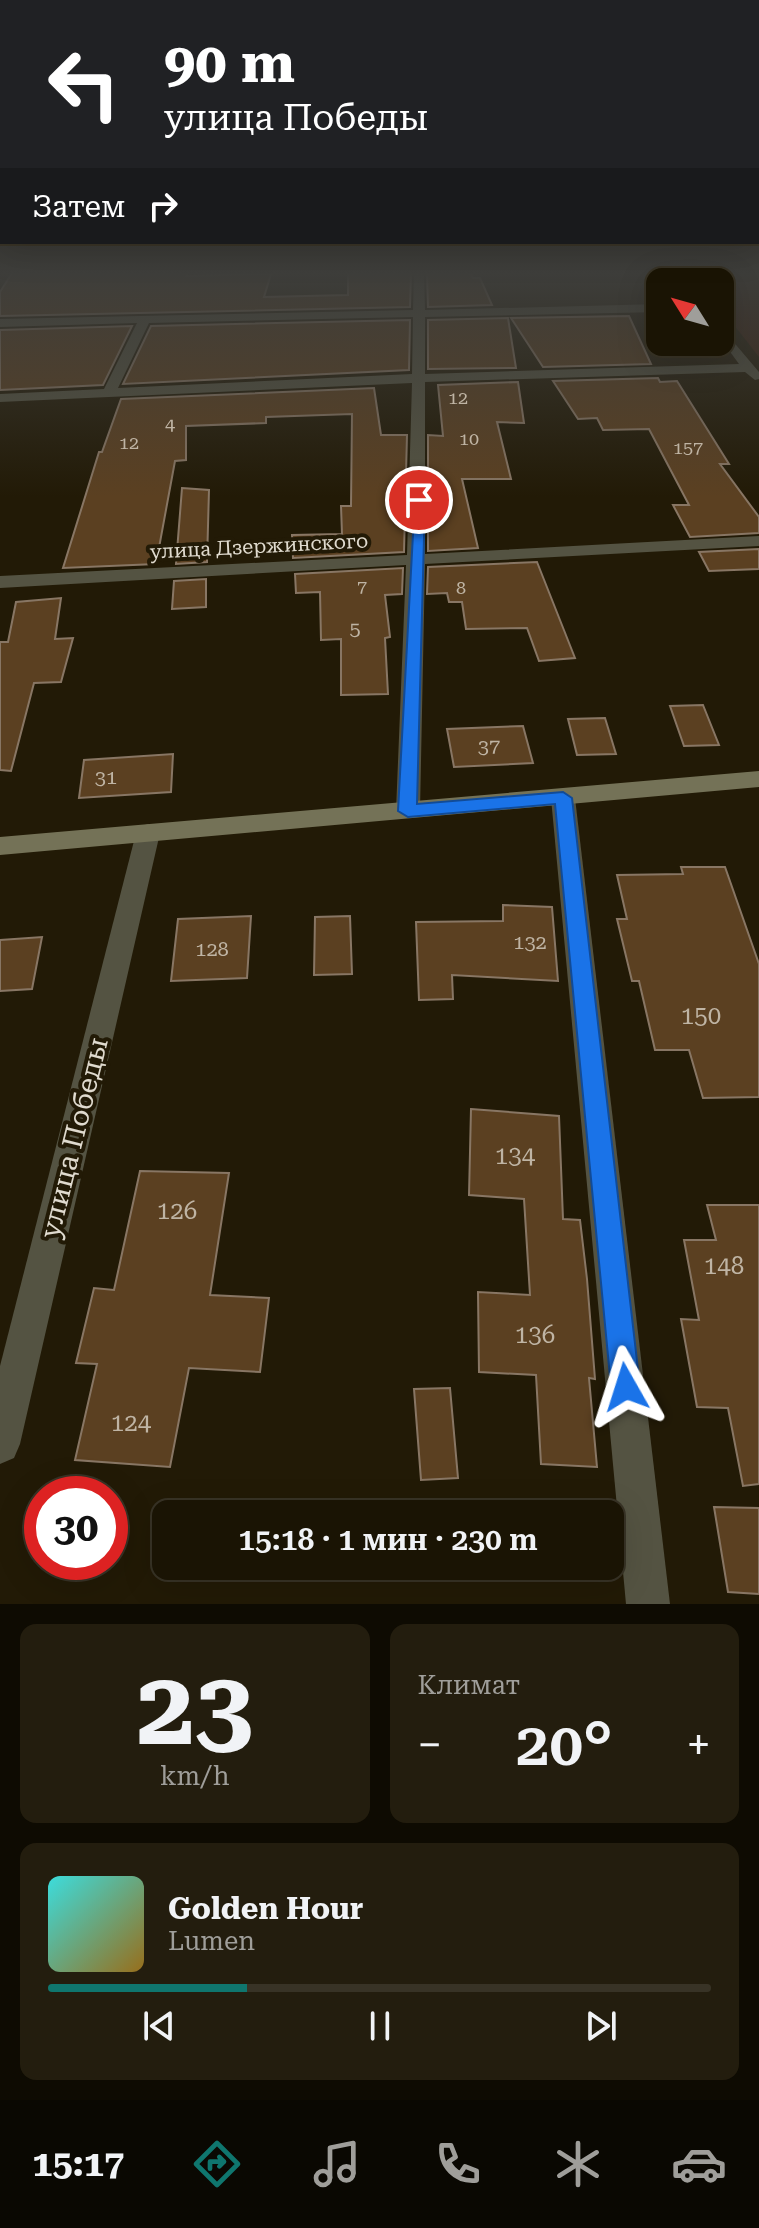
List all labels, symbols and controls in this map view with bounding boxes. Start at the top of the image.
text: 90 m [164,30,295,96]
icon: left [32,32,136,136]
text: улица Победы [164,97,428,139]
icon: right [141,184,185,228]
text: Затем [32,189,125,224]
north arrow [646,268,734,356]
map controls [646,268,734,356]
house number: 12 [448,387,468,408]
house number: 4 [165,413,175,434]
house number: 10 [459,428,479,449]
house number: 12 [119,432,139,453]
house number: 157 [673,437,703,458]
pin [385,466,453,534]
icon: arrive [397,478,441,522]
street label: улица Дзержинского [149,528,369,564]
house number: 7 [357,576,367,597]
house number: 8 [456,577,466,598]
house number: 5 [349,616,361,640]
house number: 37 [478,734,500,758]
house number: 31 [95,765,117,789]
house number: 132 [513,930,547,954]
house number: 128 [195,937,229,961]
house number: 150 [681,1002,721,1030]
street label: улица Победы [33,1034,115,1242]
house number: 134 [495,1142,536,1170]
house number: 126 [157,1197,197,1225]
house number: 148 [704,1252,744,1280]
house number: 136 [515,1321,555,1349]
position arrow [584,1345,668,1429]
house number: 124 [111,1409,152,1437]
speed limit sign: 30 [24,1476,128,1580]
text: 15:18 · 1 мин · 230 m [238,1522,538,1557]
text: 23 [137,1648,253,1769]
text: Климат [418,1670,520,1700]
text: 20° [516,1709,613,1780]
text: − [418,1719,442,1771]
text: + [686,1719,711,1771]
text: km/h [160,1761,230,1791]
text: Golden Hour [168,1891,363,1926]
text: Lumen [168,1926,255,1956]
icon: previous [137,2004,181,2048]
icon: pause [358,2004,402,2048]
icon: next [579,2004,623,2048]
icon: directions [189,2136,245,2192]
icon: music [309,2136,365,2192]
icon: phone [430,2136,486,2192]
icon: climate [550,2136,606,2192]
icon: car [671,2136,727,2192]
text: 15:17 [32,2143,124,2185]

